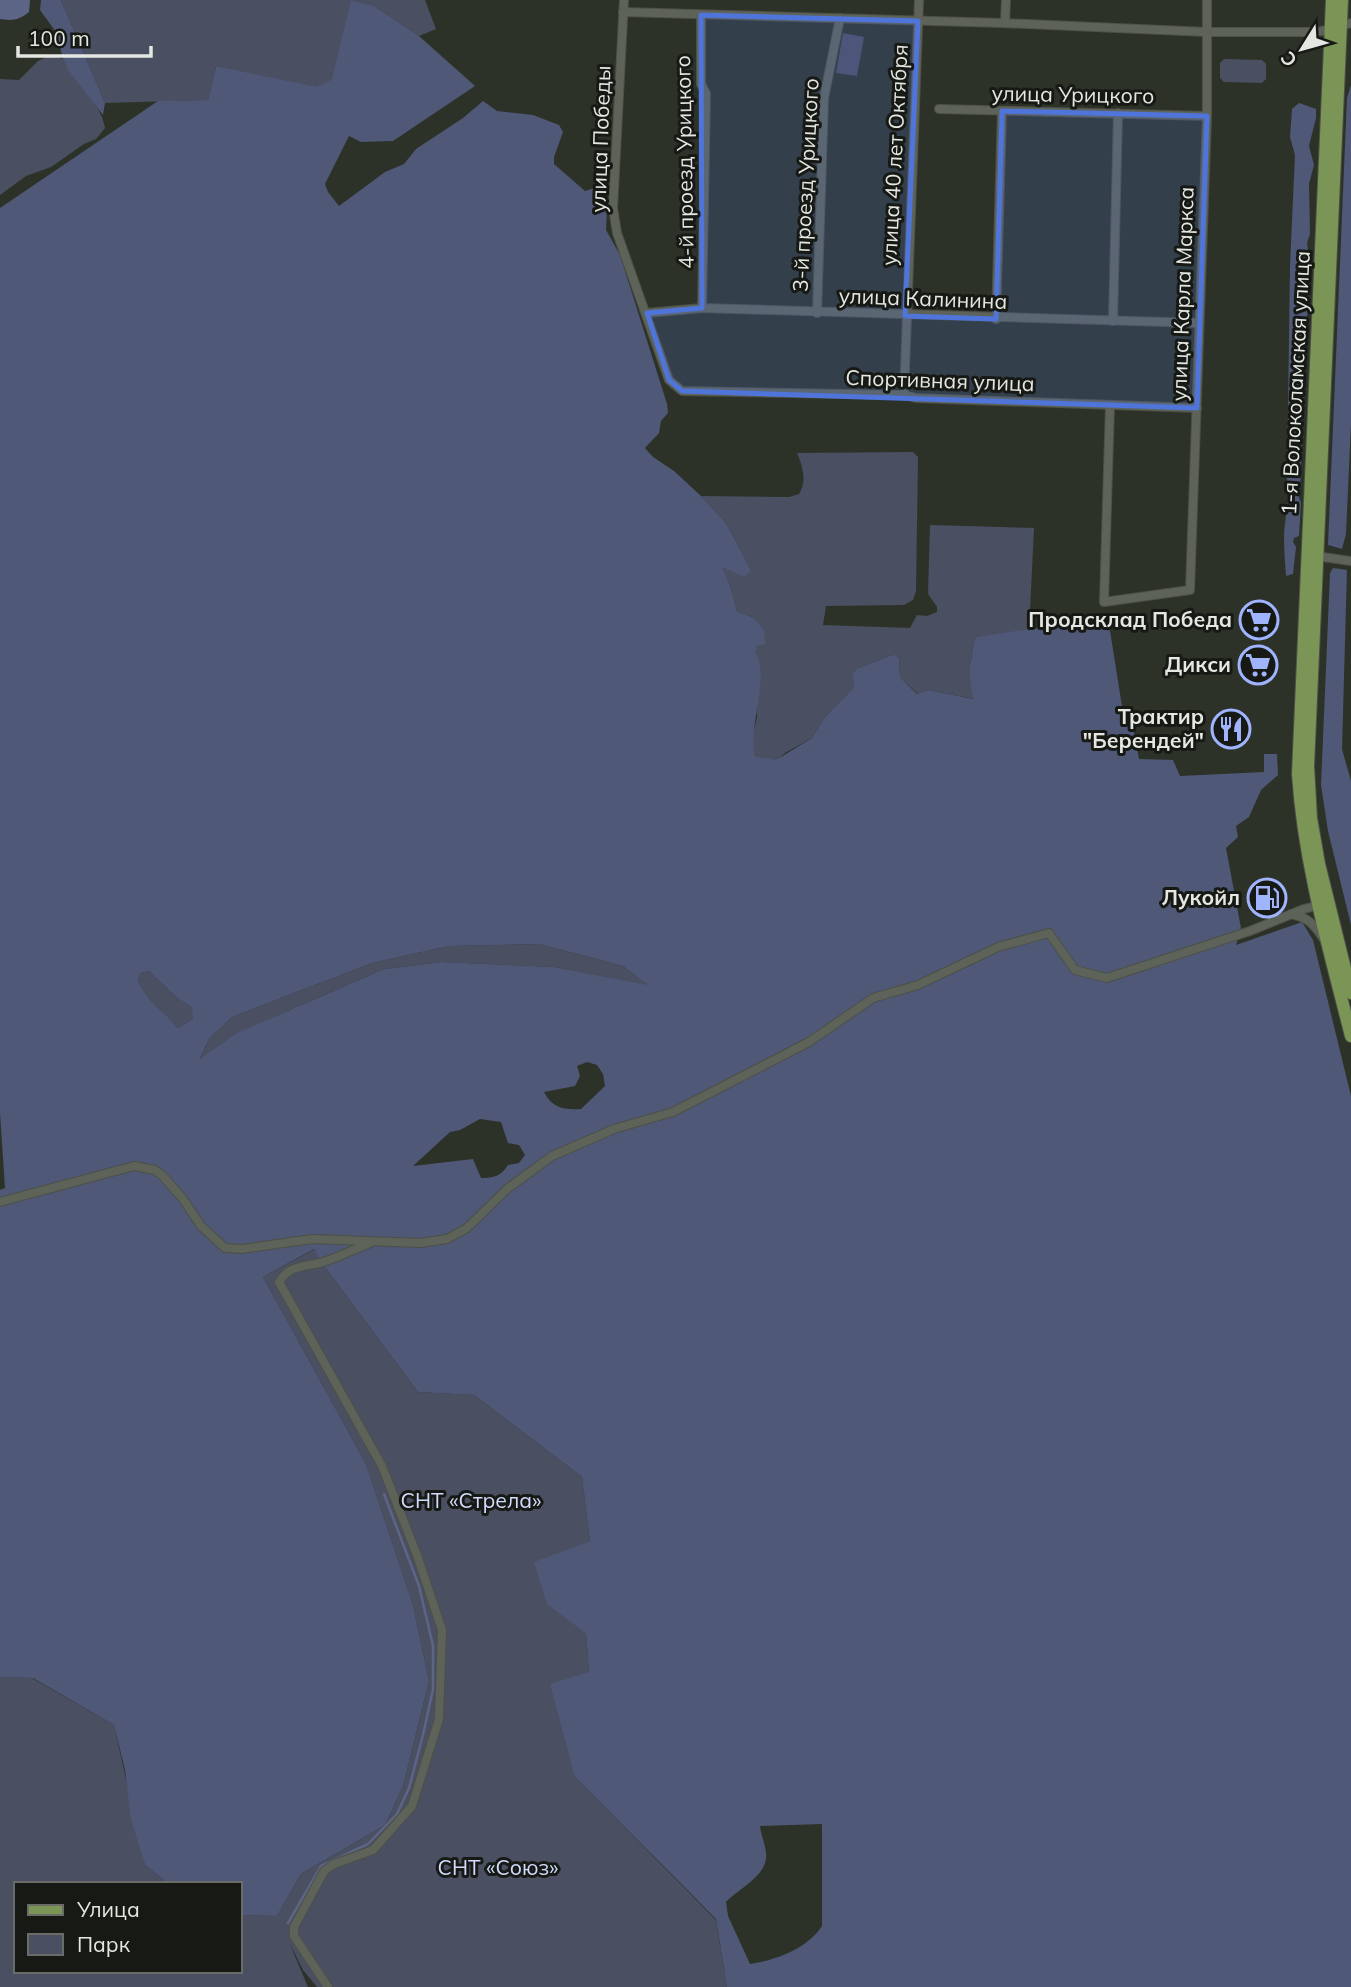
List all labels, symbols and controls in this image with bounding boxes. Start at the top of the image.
scale bar [18,14,150,58]
north arrow [1267,14,1337,84]
text: 100 m [28,25,90,51]
street label: улица 40 лет Октября [875,44,913,266]
text: С [1275,47,1302,72]
street label: 4-й проезд Урицкого [669,55,699,269]
street label: улица Победы [584,65,616,213]
street label: 3-й проезд Урицкого [786,77,824,292]
street label: улица Урицкого [991,80,1155,108]
street label: улица Карла Маркса [1165,186,1199,402]
street label: 1-я Волоколамская улица [1275,250,1315,516]
street label: улица Калинина [838,282,1008,314]
street label: Спортивная улица [845,364,1035,396]
supermarket icon: Продсклад Победа [1238,599,1280,641]
place label: Продсклад Победа [1028,606,1232,632]
supermarket icon: Дикси [1237,644,1279,686]
place label: Дикси [1165,651,1231,677]
place label: Трактир "Берендей" [1083,703,1204,753]
restaurant icon: Трактир "Берендей" [1210,708,1252,750]
fuel station icon: Лукойл [1246,877,1288,919]
place label: Лукойл [1162,884,1240,910]
park label: СНТ «Стрела» [401,1487,541,1513]
park label: СНТ «Союз» [438,1854,558,1880]
legend [14,1882,242,1973]
text: Улица [76,1896,140,1922]
text: Парк [77,1931,131,1957]

